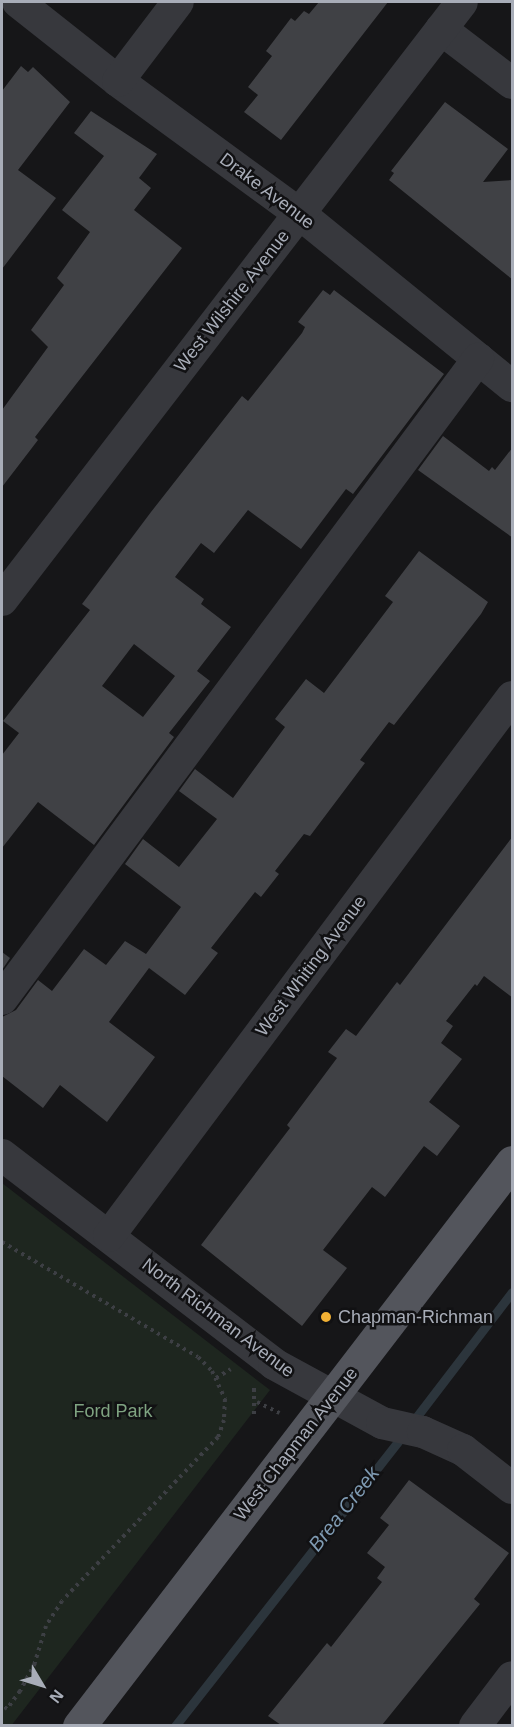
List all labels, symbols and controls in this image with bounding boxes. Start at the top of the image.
street label: Drake Avenue [215,148,319,234]
street label: West Wilshire Avenue [169,225,295,377]
street label: West Whiting Avenue [251,891,371,1041]
street label: North Richman Avenue [137,1253,299,1383]
place label: Chapman-Richman [338,1306,493,1328]
marker: Chapman-Richman [319,1310,333,1324]
street label: West Chapman Avenue [229,1363,363,1525]
park label: Ford Park [73,1400,153,1422]
water label: Brea Creek [303,1462,385,1556]
north arrow [12,1655,72,1715]
text: N [46,1687,67,1706]

